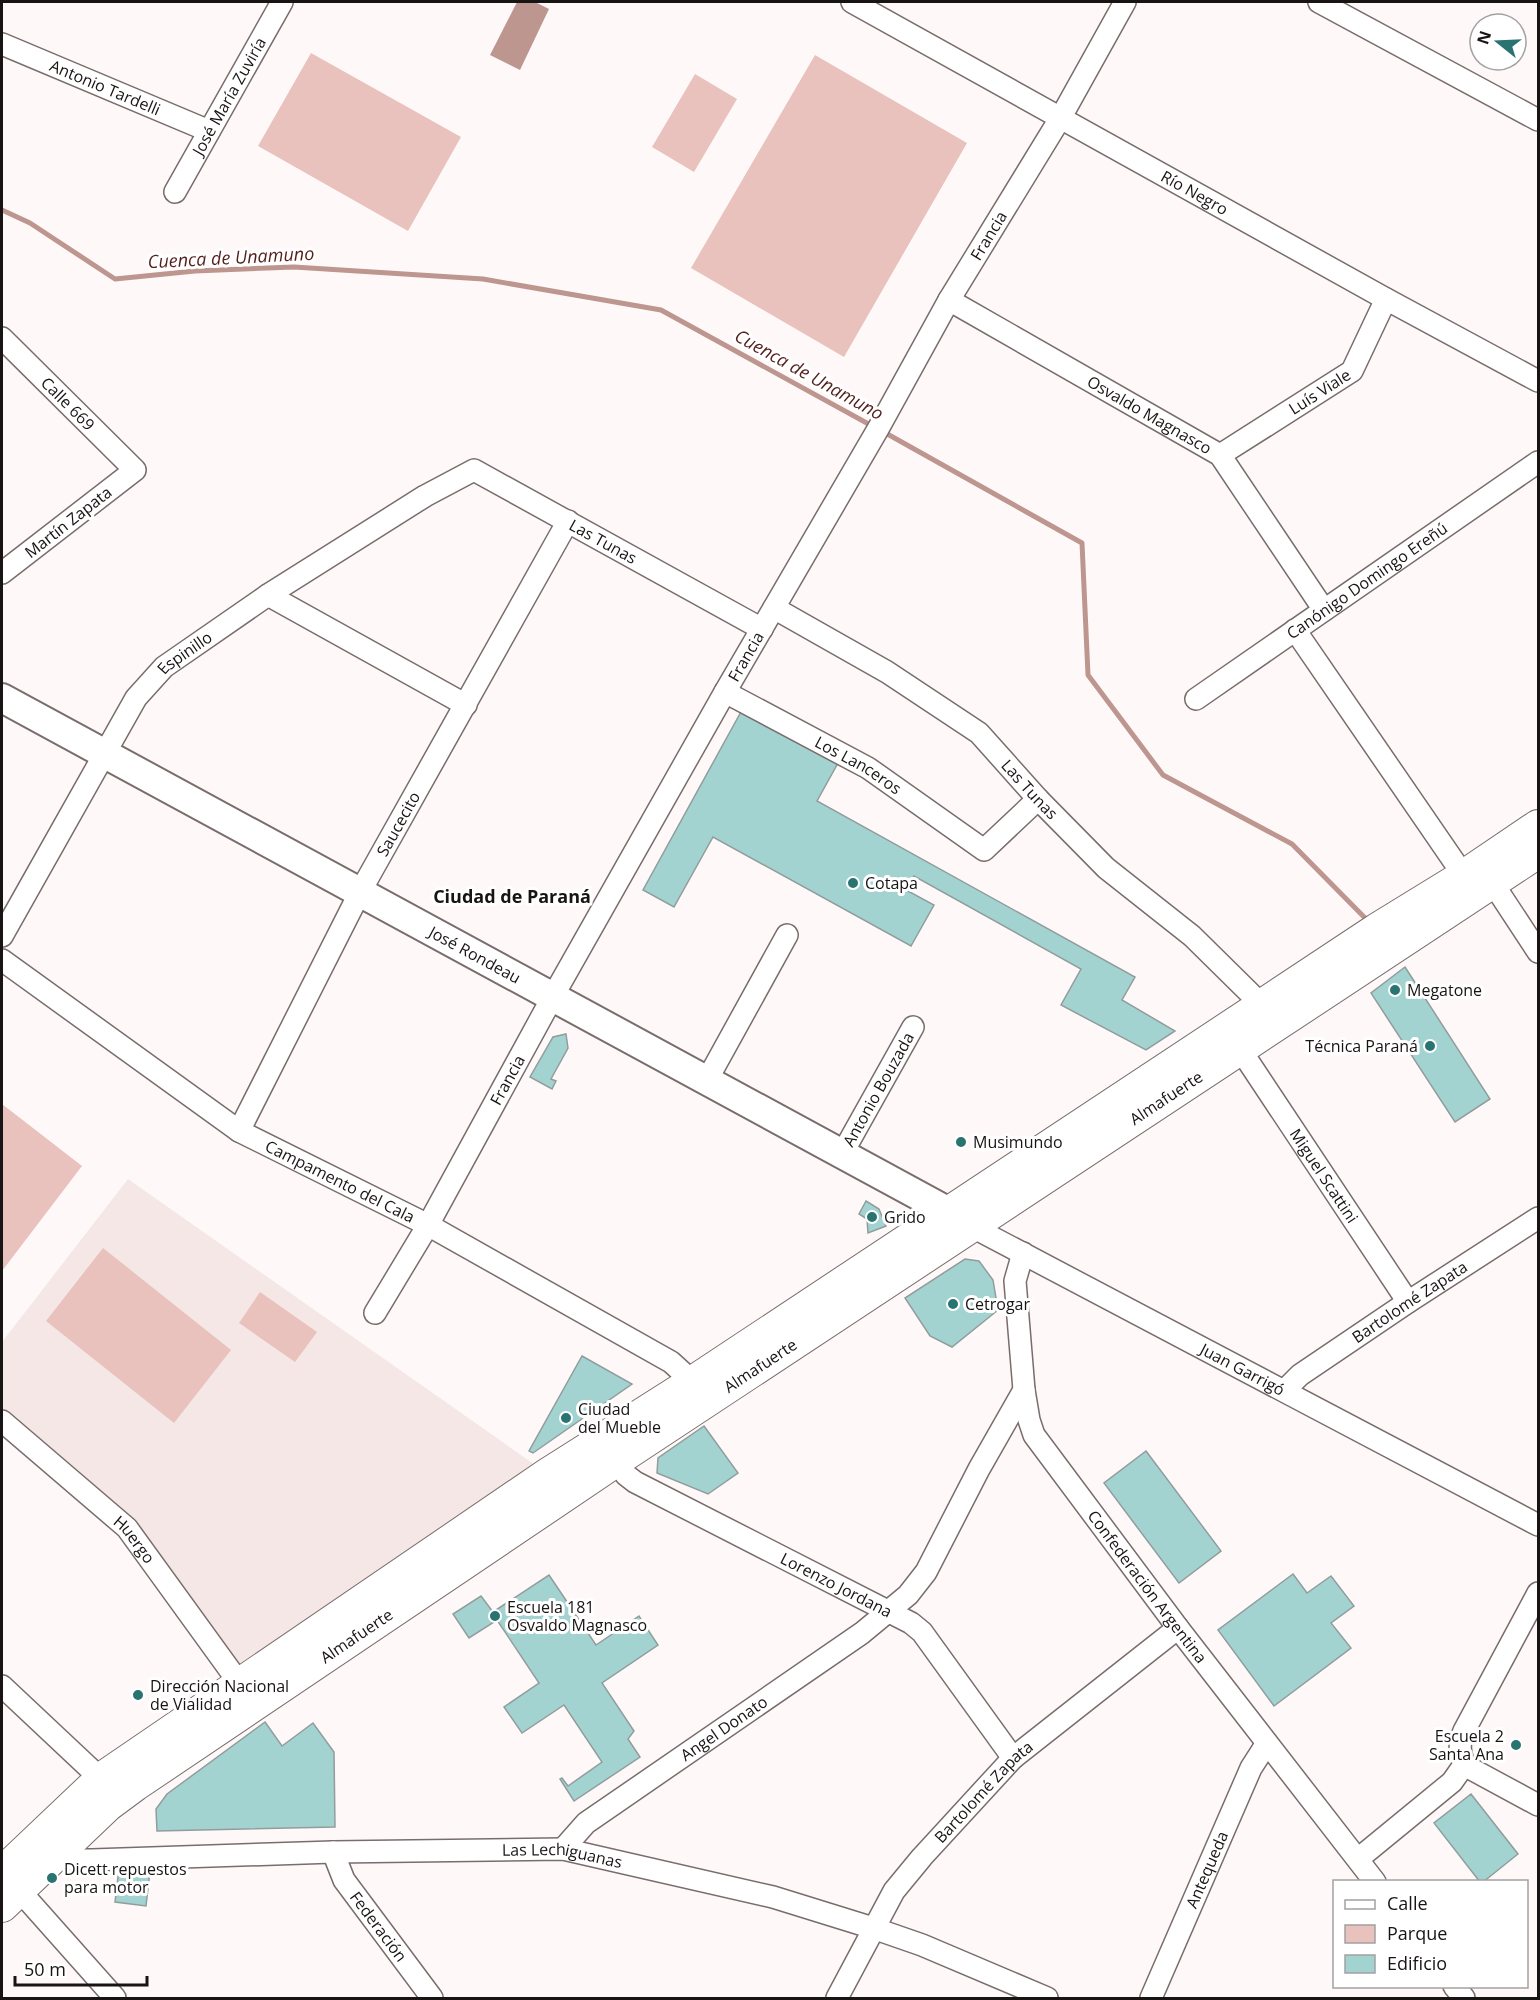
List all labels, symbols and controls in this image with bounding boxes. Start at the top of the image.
north arrow [1468,12,1528,72]
text: N [1471,28,1496,47]
street label: José María Zuviría [186,33,271,161]
street label: Antonio Tardelli [47,54,164,120]
street label: Río Negro [1157,165,1232,220]
street label: Francia [965,207,1012,264]
water label: Cuenca de Unamuno [147,241,315,273]
water label: Cuenca de Unamuno [731,323,888,425]
street label: Luís Viale [1284,364,1355,420]
street label: Osvaldo Magnasco [1083,370,1216,459]
street label: Calle 669 [36,372,100,435]
street label: Martín Zapata [20,481,116,563]
street label: Las Tunas [565,514,641,569]
street label: Canónigo Domingo Ereñú [1282,517,1452,644]
street label: Espinillo [152,626,216,679]
street label: Francia [723,628,769,685]
street label: Los Lanceros [811,731,906,799]
street label: Las Tunas [997,755,1063,824]
street label: Saucecito [371,787,425,860]
place label: Cotapa [865,872,918,894]
marker: Cotapa [846,876,860,890]
district label: Ciudad de Paraná [433,884,591,908]
street label: José Rondeau [423,920,525,989]
place label: Megatone [1407,979,1482,1001]
marker: Megatone [1388,983,1402,997]
street label: Antonio Bouzada [837,1028,919,1151]
place label: Técnica Paraná [1305,1035,1418,1057]
marker: Técnica Paraná [1423,1039,1437,1053]
street label: Francia [485,1051,530,1109]
street label: Almafuerte [1125,1066,1207,1130]
street label: Miguel Scattini [1285,1124,1363,1227]
place label: Musimundo [973,1131,1063,1153]
street label: Campamento del Cala [261,1135,418,1228]
marker: Musimundo [954,1135,968,1149]
place label: Grido [884,1206,926,1228]
marker: Grido [865,1210,879,1224]
street label: Bartolomé Zapata [1347,1256,1471,1348]
place label: Cetrogar [965,1293,1031,1315]
marker: Cetrogar [946,1297,960,1311]
street label: Almafuerte [719,1333,801,1398]
street label: Juan Garrigó [1195,1337,1289,1401]
place label: Ciudad del Mueble [578,1398,661,1438]
marker: Ciudad del Mueble [559,1411,573,1425]
street label: Confederación Argentina [1083,1506,1212,1668]
street label: Huergo [109,1510,160,1568]
street label: Lorenzo Jordana [777,1547,896,1623]
place label: Escuela 181 Osvaldo Magnasco [507,1596,647,1636]
street label: Almafuerte [316,1603,397,1668]
marker: Escuela 181 Osvaldo Magnasco [488,1609,502,1623]
place label: Dirección Nacional de Vialidad [150,1675,289,1715]
marker: Dirección Nacional de Vialidad [131,1688,145,1702]
street label: Angel Donato [676,1690,772,1766]
place label: Escuela 2 Santa Ana [1429,1725,1504,1765]
street label: Bartolomé Zapata [929,1736,1037,1848]
marker: Escuela 2 Santa Ana [1509,1738,1523,1752]
street label: Antequeda [1180,1828,1233,1912]
street label: Las Lechiguanas [502,1838,624,1873]
place label: Dicett repuestos para motor [64,1858,187,1898]
marker: Dicett repuestos para motor [45,1871,59,1885]
legend [1333,1880,1528,1988]
street label: Federación [345,1887,412,1966]
text: Calle [1387,1891,1428,1915]
text: Parque [1387,1921,1447,1945]
scale bar [15,1949,147,1987]
text: Edificio [1387,1951,1447,1975]
text: 50 m [24,1957,66,1981]

